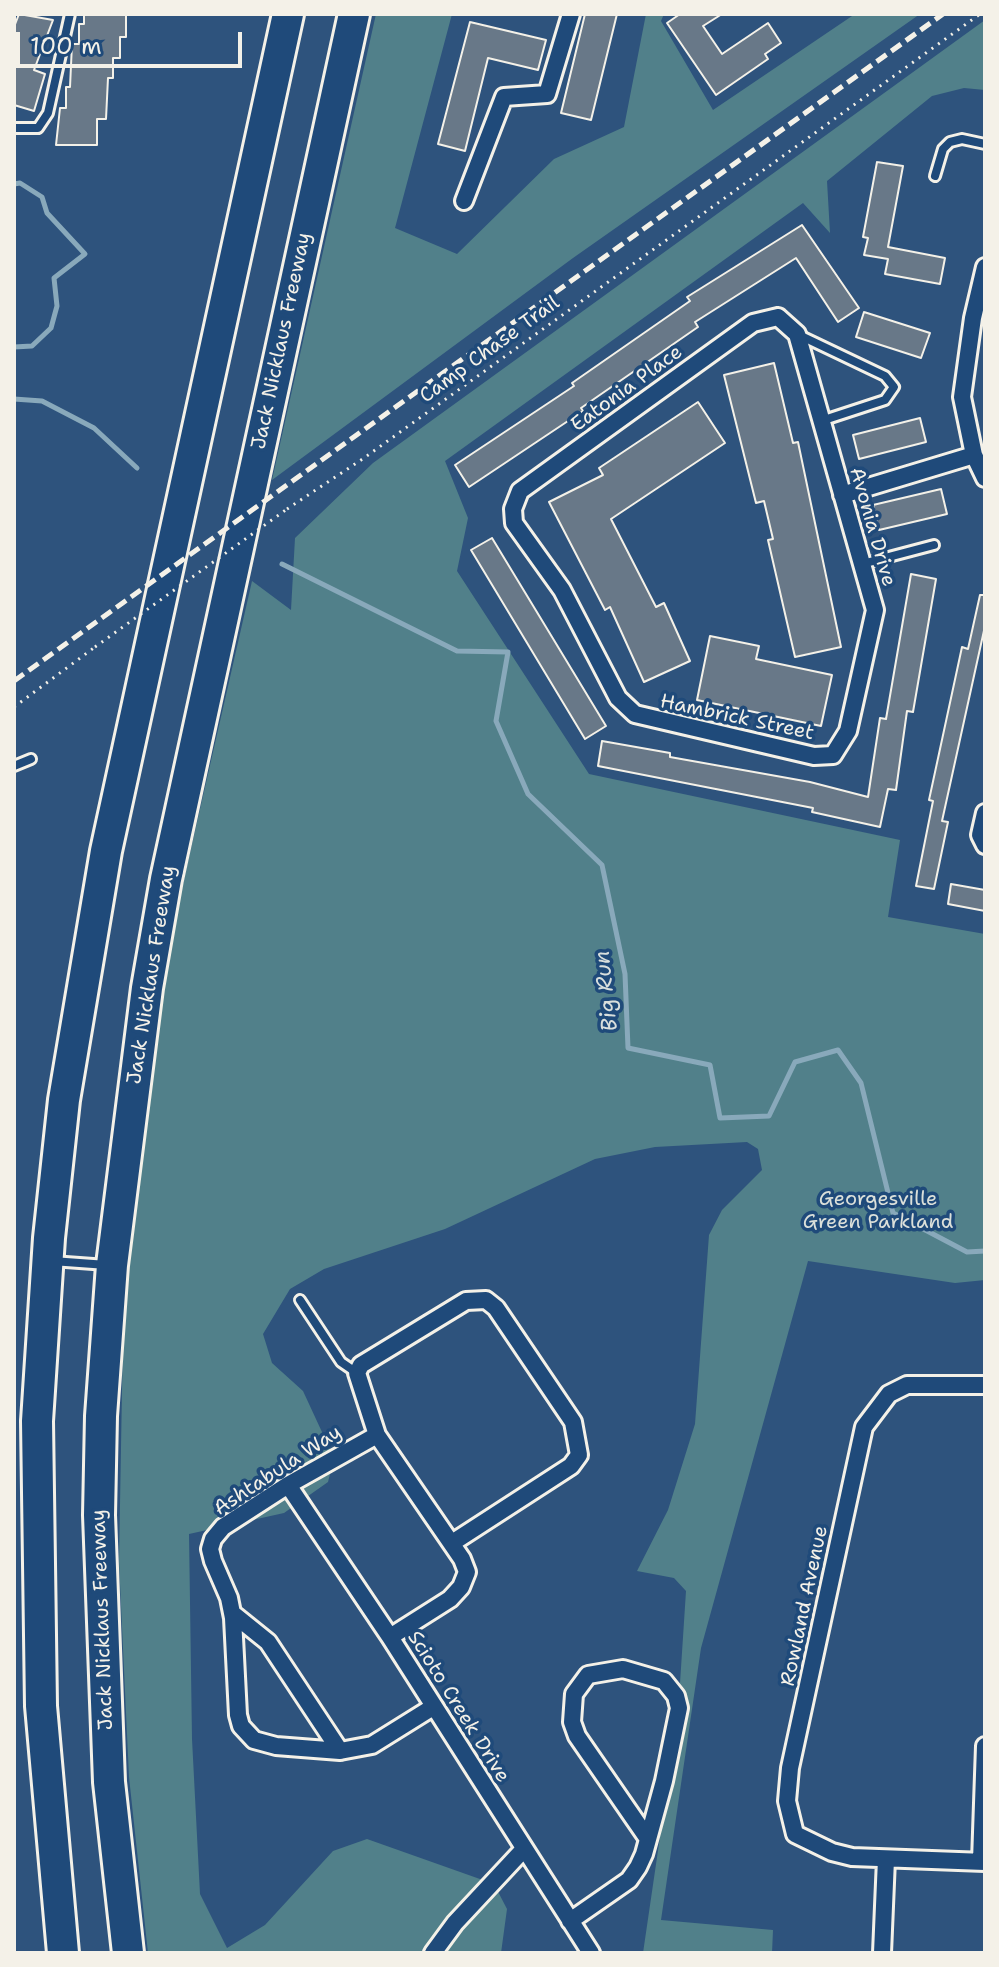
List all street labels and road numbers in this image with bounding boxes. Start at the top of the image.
street label: Jack Nicklaus Freeway [247,230,317,452]
street label: Camp Chase Trail [415,291,565,409]
street label: Eatonia Place [567,340,687,438]
street label: Avonia Drive [844,465,900,589]
street label: Hambrick Street [658,690,816,746]
street label: Jack Nicklaus Freeway [123,864,181,1086]
street label: Ashtabula Way [210,1421,346,1521]
street label: Jack Nicklaus Freeway [87,1509,119,1731]
street label: Rowland Avenue [776,1524,834,1688]
street label: Scioto Creek Drive [402,1627,514,1787]

